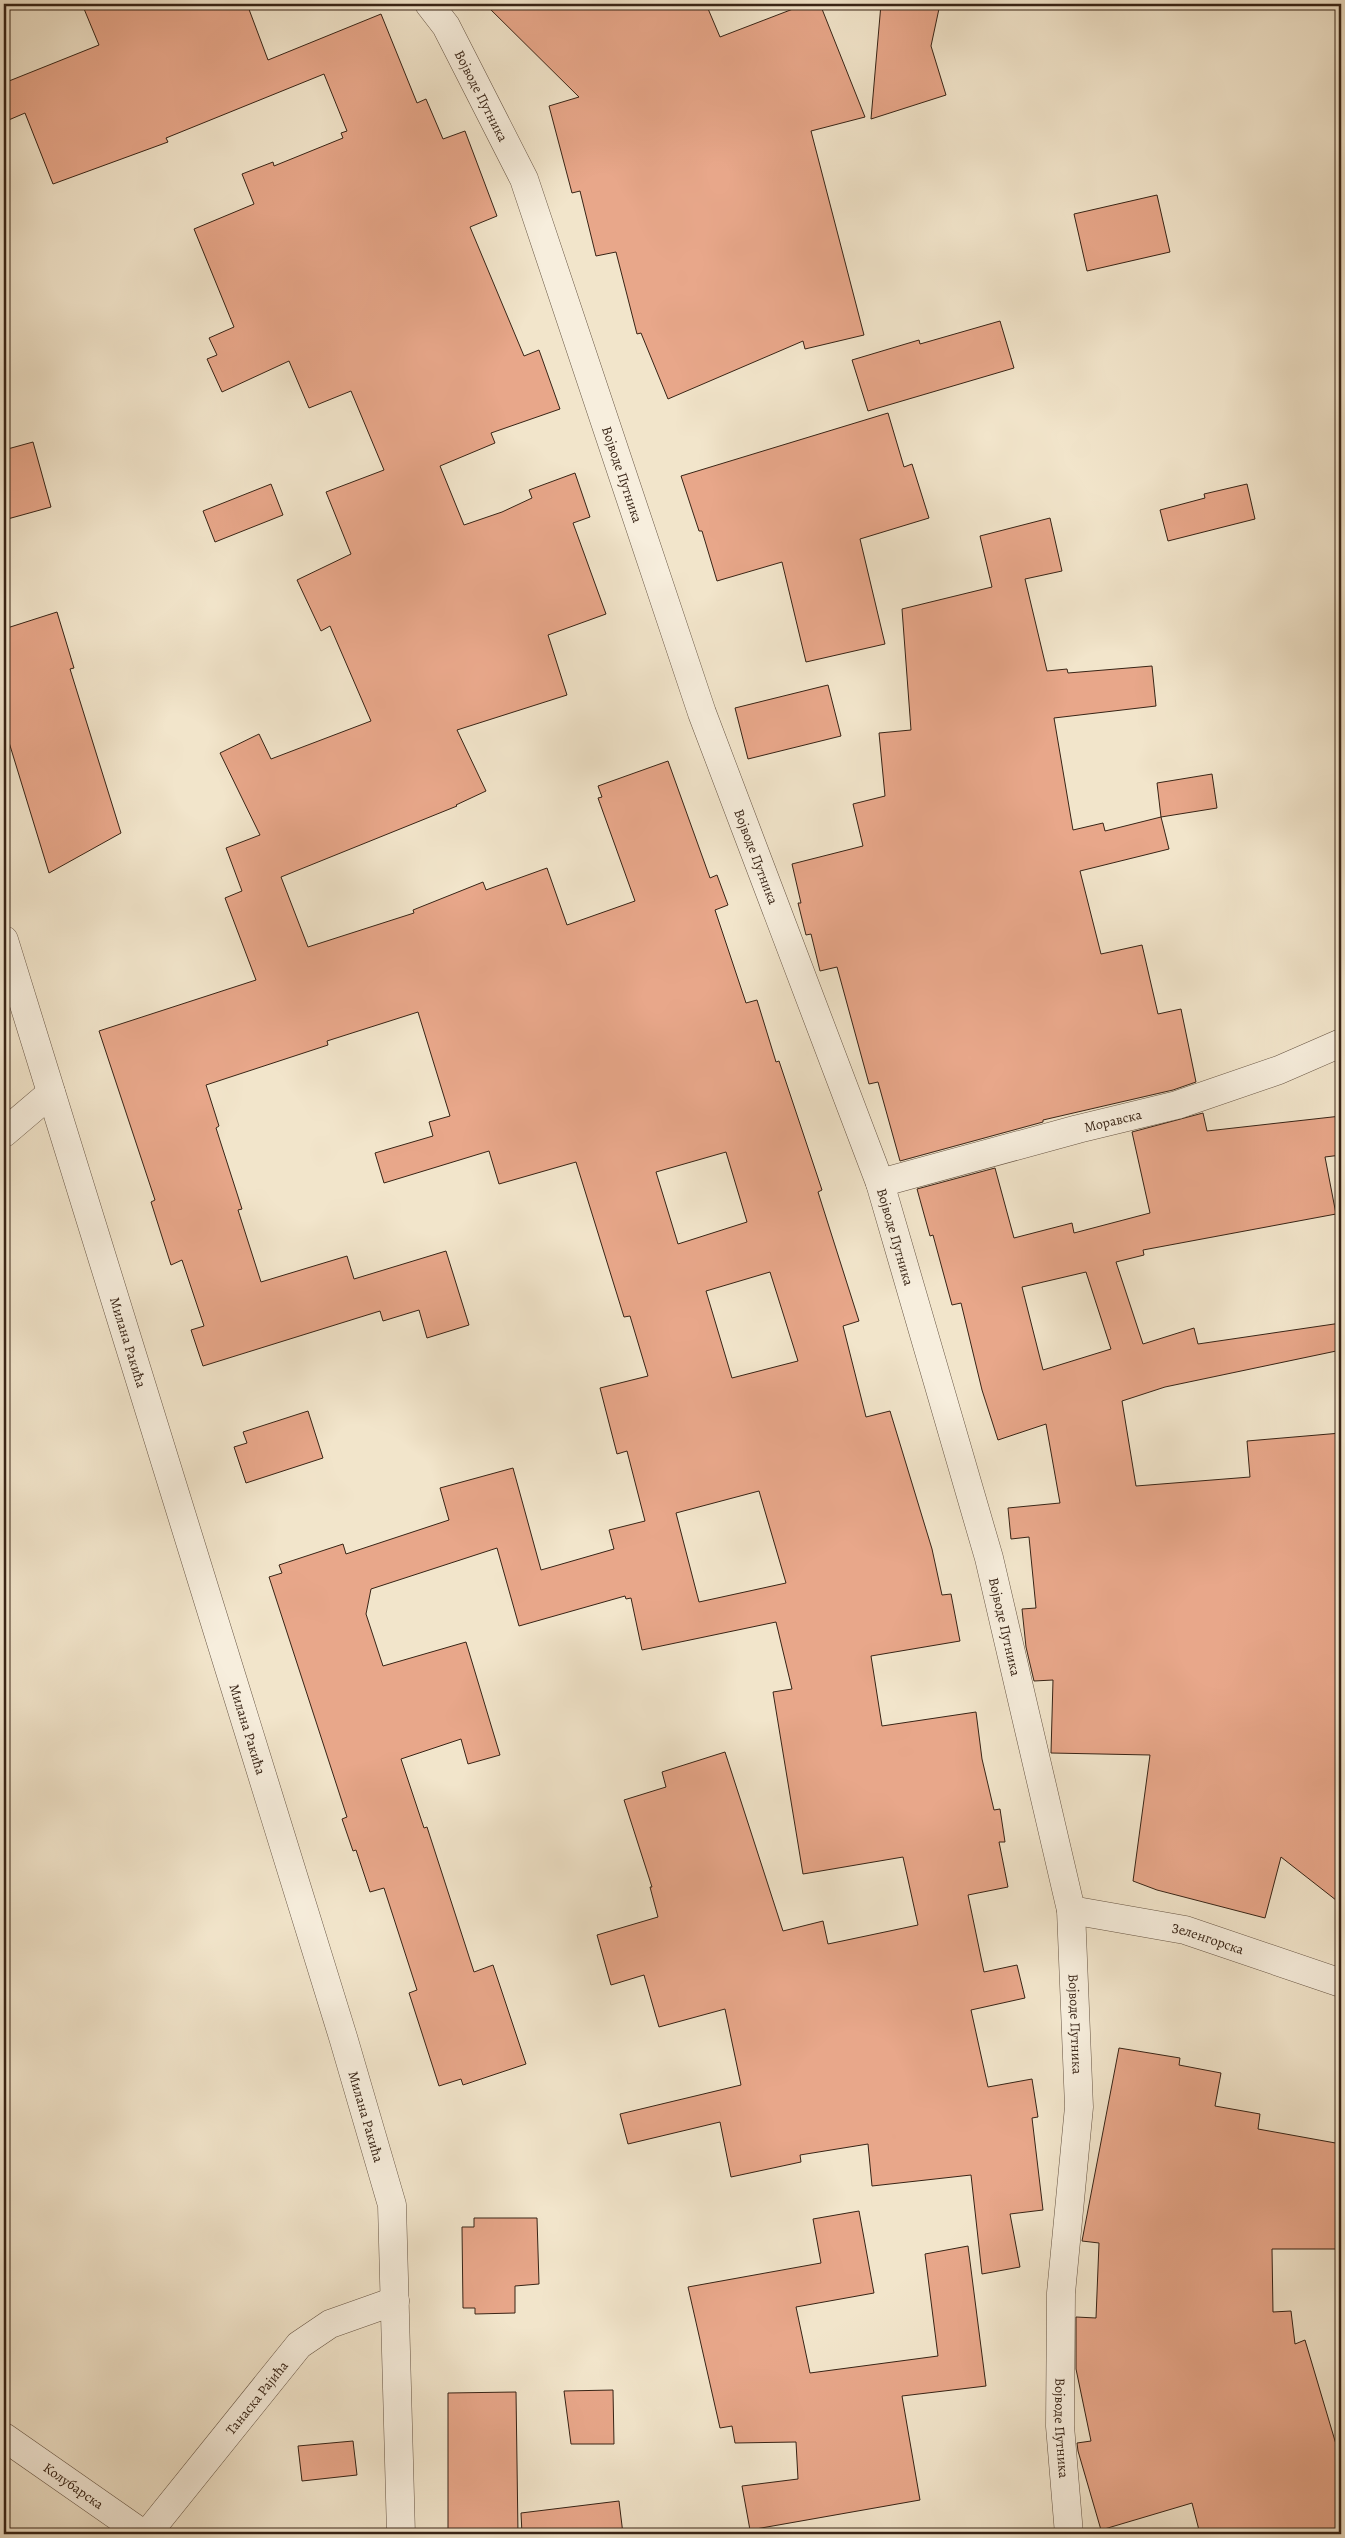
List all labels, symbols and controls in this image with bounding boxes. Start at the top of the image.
street label: Војводе Путника [450,47,513,145]
street label: Војводе Путника [597,424,647,526]
street label: Војводе Путника [729,806,783,908]
street label: Моравска [1082,1105,1144,1137]
street label: Војводе Путника [872,1186,918,1288]
street label: Милана Ракића [105,1295,151,1391]
street label: Војводе Путника [984,1576,1025,1678]
street label: Милана Ракића [224,1682,271,1778]
street label: Зеленгорска [1170,1919,1247,1960]
street label: Војводе Путника [1064,1973,1087,2075]
street label: Милана Ракића [343,2069,388,2165]
street label: Танаска Рајића [221,2357,293,2439]
street label: Војводе Путника [1050,2378,1073,2479]
street label: Колубарска [39,2458,108,2514]

